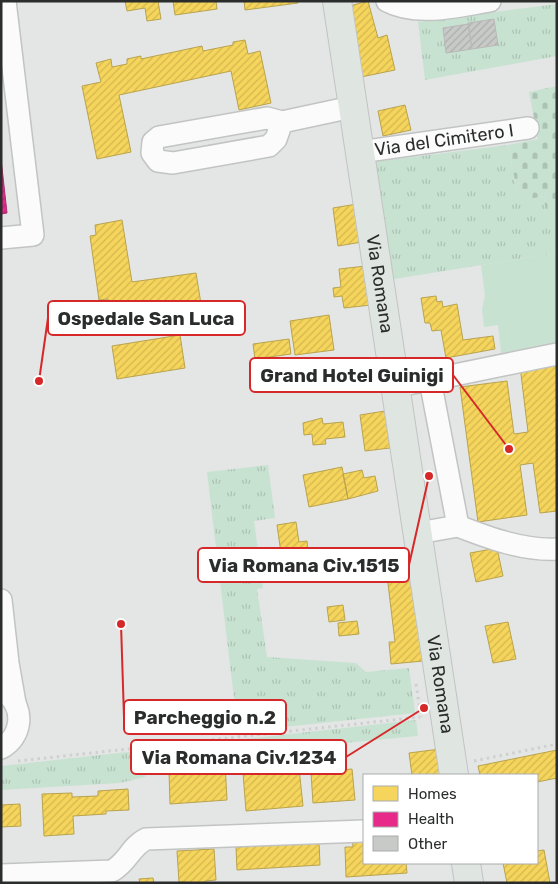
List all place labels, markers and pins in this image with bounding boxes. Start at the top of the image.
callout: Ospedale San Luca [48,301,245,335]
callout: Grand Hotel Guinigi [250,358,453,392]
callout: Via Romana Civ.1515 [198,548,409,582]
callout: Parcheggio n.2 [124,700,286,734]
callout: Via Romana Civ.1234 [131,740,346,774]

